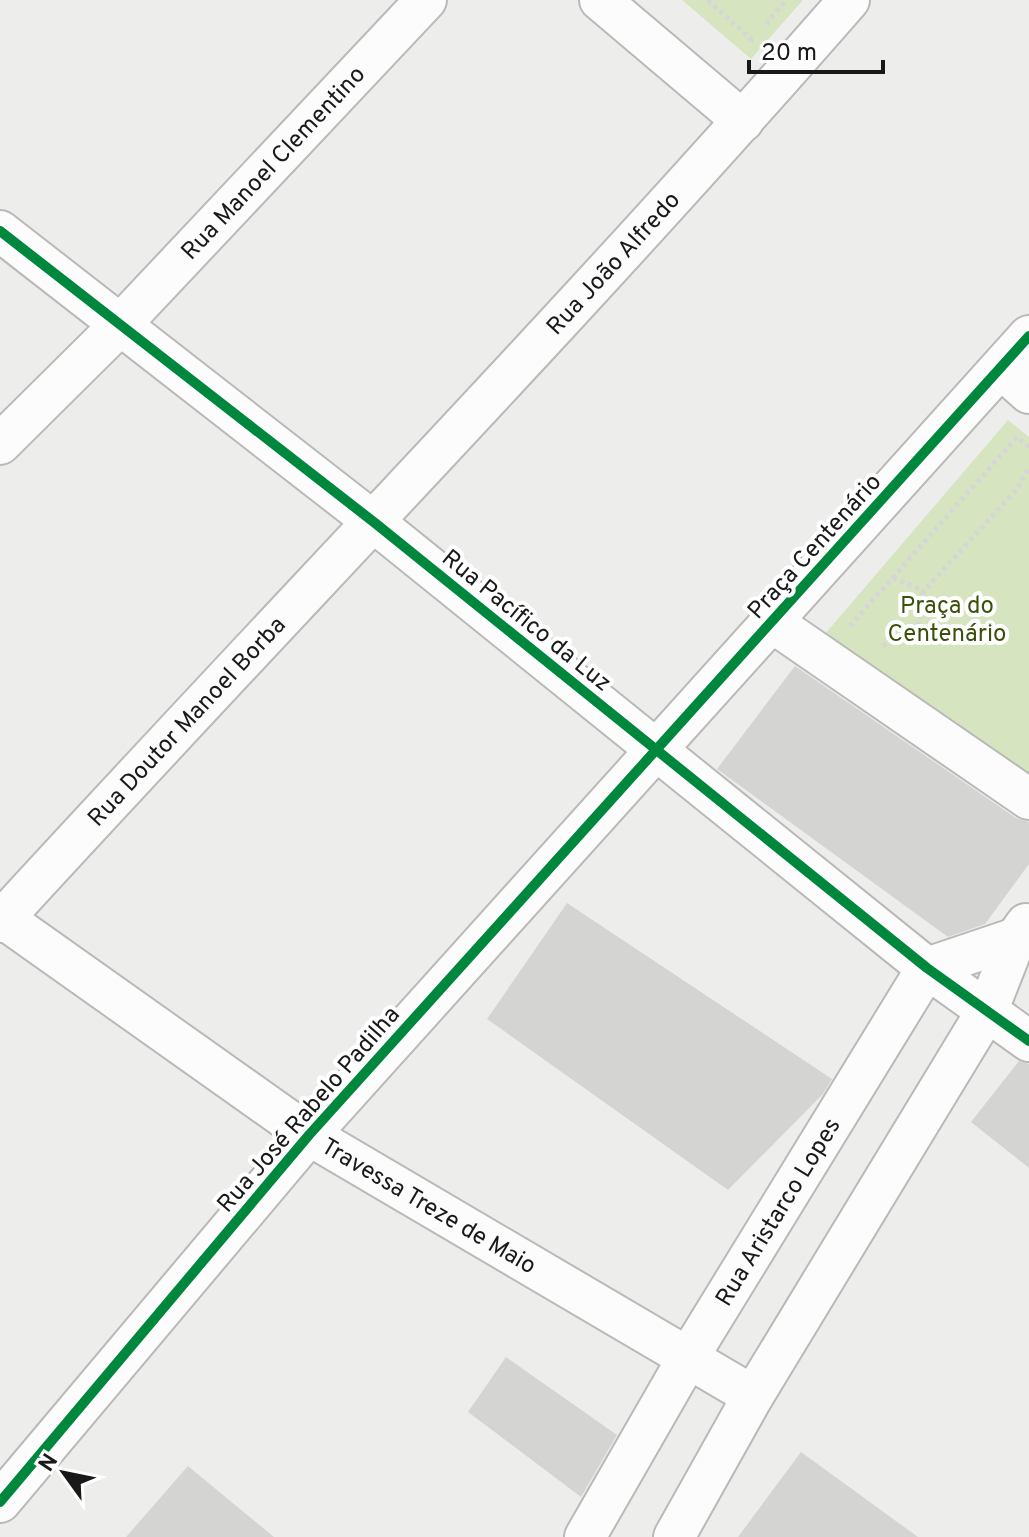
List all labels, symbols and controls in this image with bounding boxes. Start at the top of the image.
scale bar [749,24,883,74]
text: 20 m [761,39,817,69]
street label: Rua Manoel Clementino [176,61,373,267]
street label: Rua João Alfredo [541,186,688,342]
street label: Praça Centenário [742,468,889,626]
street label: Rua Pacífico da Luz [435,544,617,699]
park label: Praça do Centenário [888,592,1006,650]
street label: Rua Doutor Manoel Borba [82,611,293,834]
street label: Rua José Rabelo Padilha [212,1001,407,1220]
street label: Rua Aristarco Lopes [710,1113,848,1313]
street label: Travessa Treze de Maio [315,1132,541,1282]
north arrow [24,1433,104,1513]
text: N [34,1449,65,1477]

